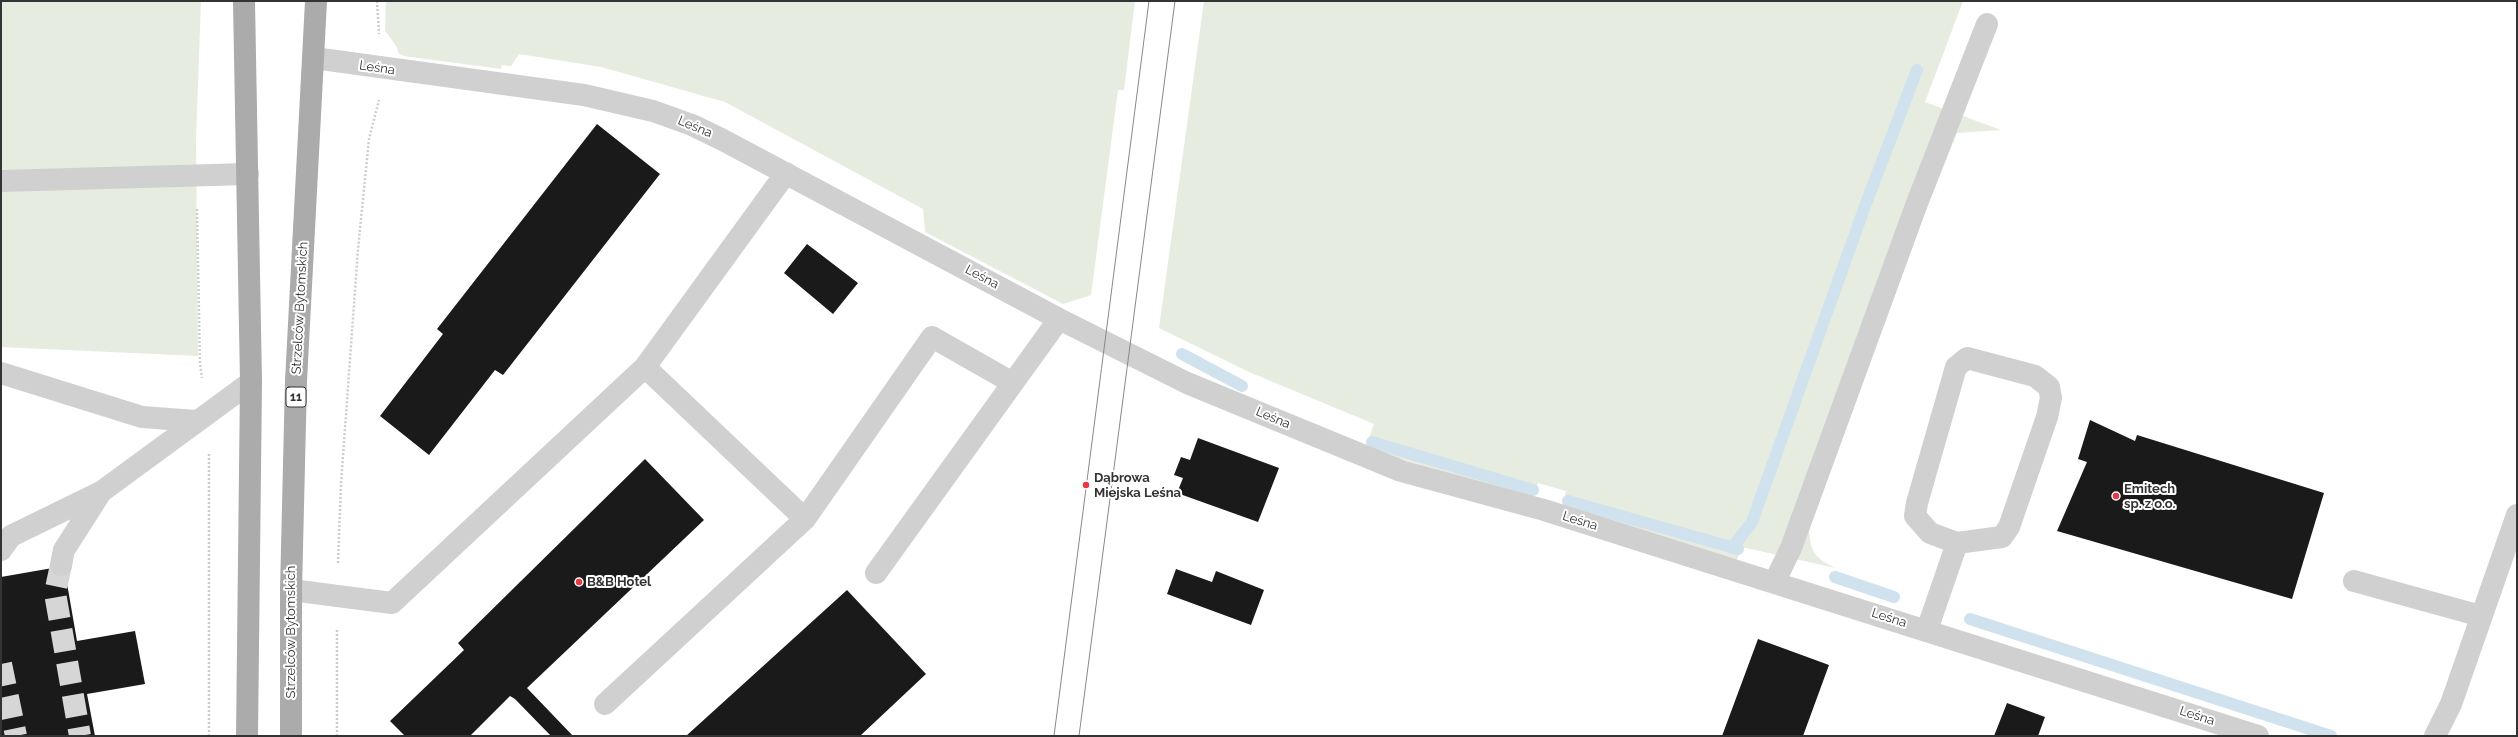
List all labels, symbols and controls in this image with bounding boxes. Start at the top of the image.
street label: Leśna [358,58,396,78]
street label: Leśna [675,113,715,141]
street label: Strzelców Bytomskich [289,241,311,375]
street label: Leśna [962,262,1002,292]
road number: 11 [286,387,306,407]
street label: Leśna [1253,404,1293,432]
place label: Dąbrowa Miejska Leśna [1094,470,1181,501]
marker: Dąbrowa Miejska Leśna [1081,480,1091,490]
place label: Emitech sp. z o.o. [2124,481,2175,512]
marker: Emitech sp. z o.o. [2111,491,2121,501]
street label: Leśna [1561,508,1599,534]
street label: Strzelców Bytomskich [283,566,299,698]
place label: B&B Hotel [587,574,651,590]
marker: B&B Hotel [574,577,584,587]
street label: Leśna [1869,605,1909,631]
street label: Leśna [2177,703,2217,729]

